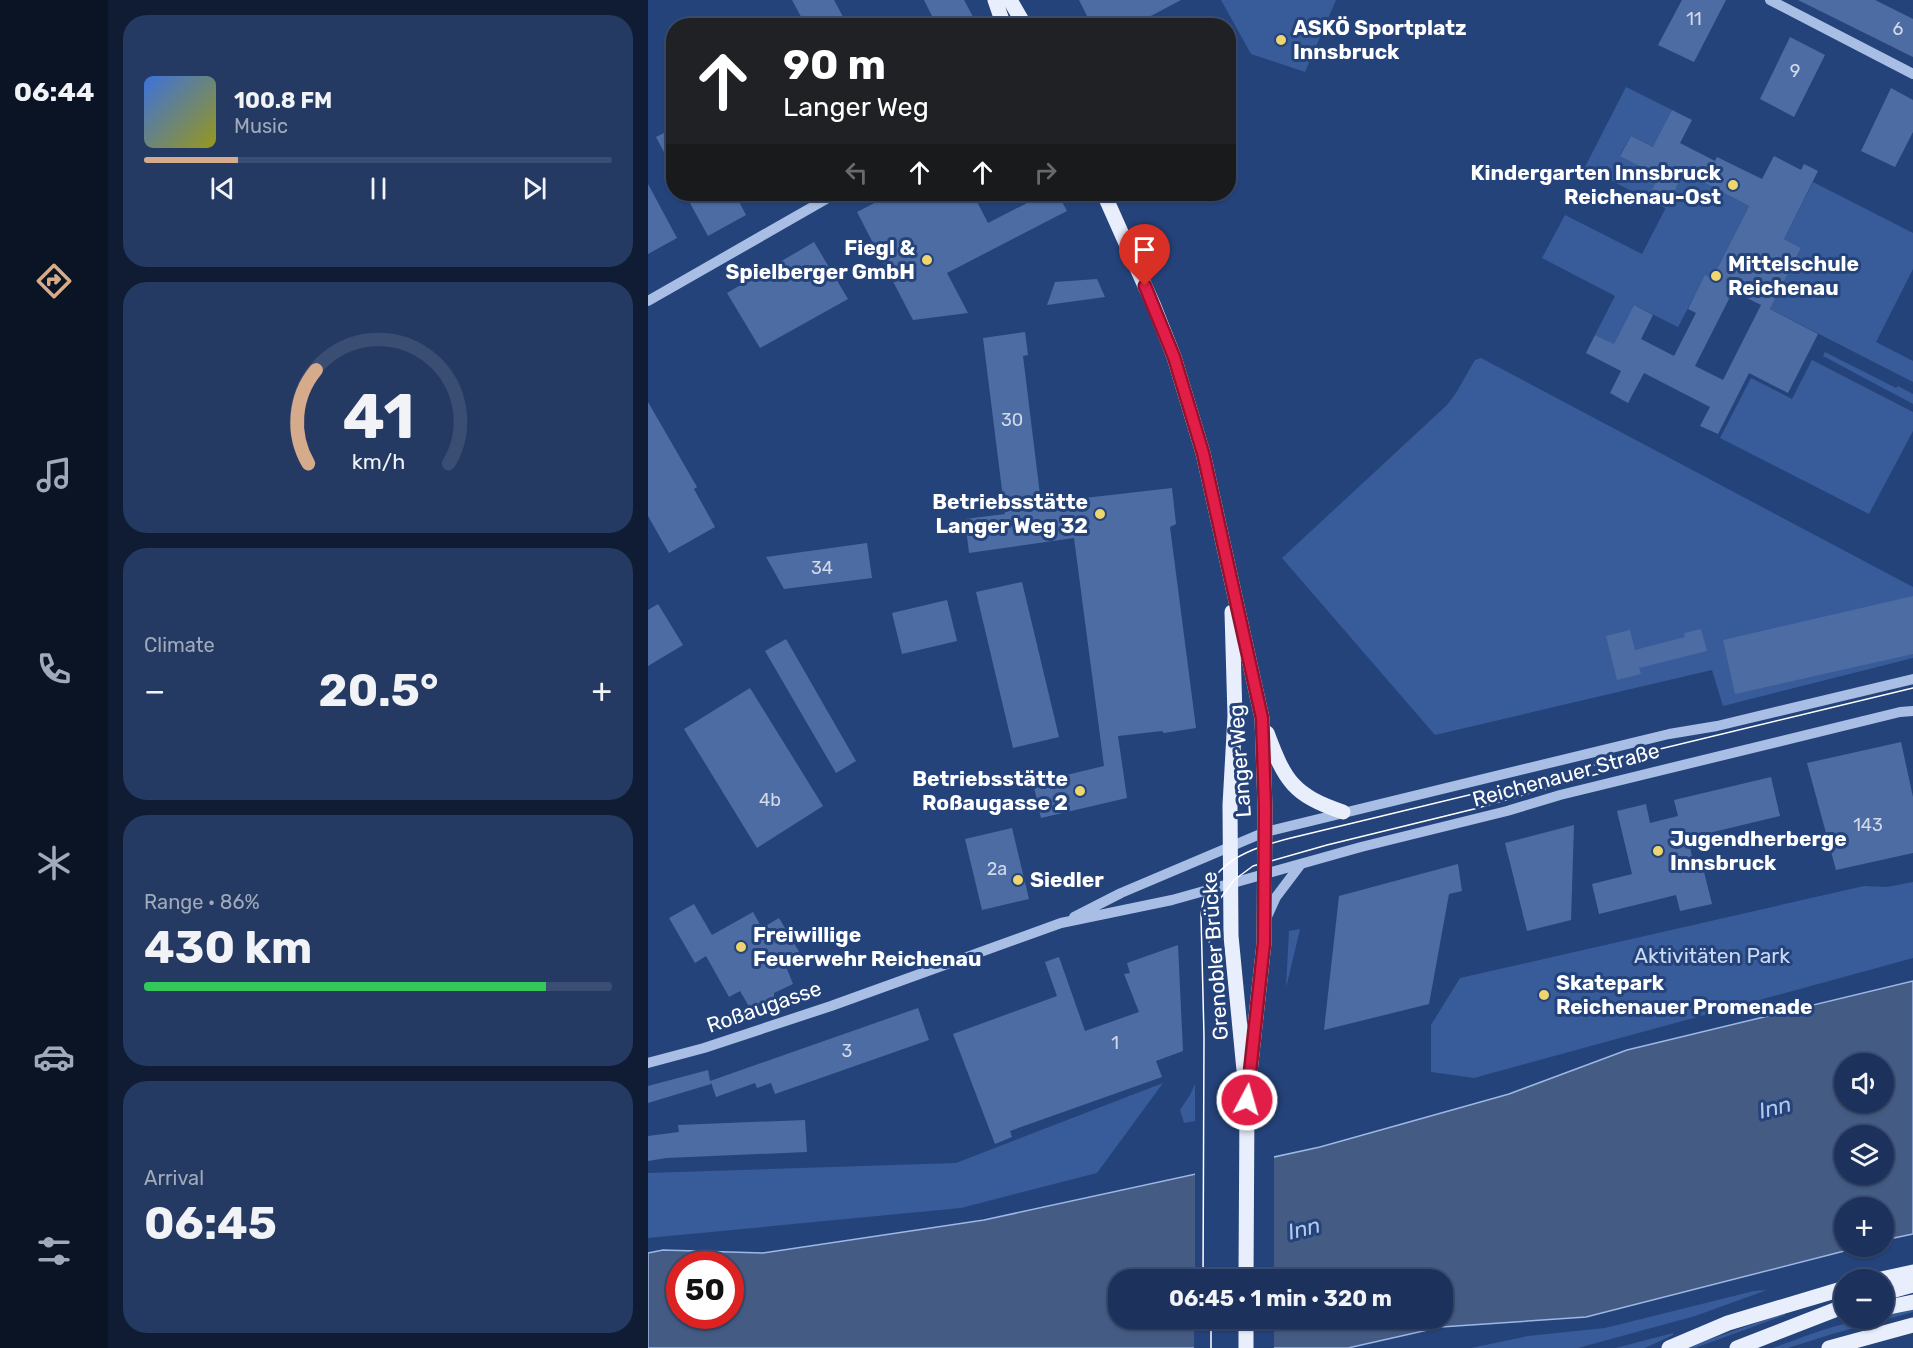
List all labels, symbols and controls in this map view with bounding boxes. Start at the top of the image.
house number: 11 [1686,8,1702,30]
place label: ASKÖ Sportplatz Innsbruck [1293,15,1467,64]
house number: 6 [1893,18,1904,40]
marker: ASKÖ Sportplatz Innsbruck [1274,33,1288,47]
text: 90 m [783,40,886,90]
icon: ahead [684,42,762,120]
house number: 9 [1790,60,1800,82]
text: 06:44 [14,76,94,108]
text: 100.8 FM [234,87,332,114]
text: Langer Weg [783,91,929,123]
text: Music [234,114,288,138]
icon: left [840,156,873,189]
icon: ahead [903,156,936,189]
icon: ahead [966,156,999,189]
icon: right [1029,156,1062,189]
place label: Kindergarten Innsbruck Reichenau-Ost [1471,160,1722,209]
icon: previous [206,172,239,205]
icon: pause [362,172,395,205]
icon: next [518,172,551,205]
marker: Kindergarten Innsbruck Reichenau-Ost [1726,178,1740,192]
pin [1119,224,1170,286]
icon: arrive [1128,233,1161,266]
place label: Fiegl & Spielberger GmbH [726,235,915,284]
place label: Mittelschule Reichenau [1728,251,1859,300]
marker: Fiegl & Spielberger GmbH [920,253,934,267]
icon: directions [33,260,75,302]
marker: Mittelschule Reichenau [1709,269,1723,283]
text: 41 [342,381,414,455]
house number: 30 [1001,409,1023,431]
text: km/h [351,450,405,475]
icon: music [33,454,75,496]
place label: Betriebsstätte Langer Weg 32 [932,489,1088,538]
marker: Betriebsstätte Langer Weg 32 [1093,507,1107,521]
house number: 34 [811,557,833,579]
text: Climate [144,633,215,657]
icon: phone [33,648,75,690]
text: 20.5° [319,664,438,717]
text: − [144,671,165,710]
text: + [591,671,612,710]
street label: Langer Weg [1223,704,1256,818]
street label: Reichenauer Straße [1470,737,1662,812]
place label: Betriebsstätte Roßaugasse 2 [912,766,1068,815]
marker: Betriebsstätte Roßaugasse 2 [1073,784,1087,798]
house number: 4b [759,789,781,811]
house number: 143 [1853,814,1883,836]
place label: Jugendherberge Innsbruck [1670,826,1847,875]
icon: climate [33,842,75,884]
marker: Jugendherberge Innsbruck [1651,844,1665,858]
house number: 2a [987,858,1007,880]
place label: Siedler [1030,867,1104,892]
street label: Grenobler Brücke [1196,871,1233,1041]
marker: Siedler [1011,873,1025,887]
text: Range · 86% [144,890,260,914]
text: 430 km [144,921,312,974]
place label: Freiwillige Feuerwehr Reichenau [753,922,981,971]
marker: Freiwillige Feuerwehr Reichenau [734,940,748,954]
park label: Aktivitäten Park [1634,943,1790,968]
place label: Skatepark Reichenauer Promenade [1556,970,1813,1019]
street label: Roßaugasse [703,975,824,1038]
marker: Skatepark Reichenauer Promenade [1537,988,1551,1002]
house number: 1 [1111,1032,1119,1054]
icon: car [33,1036,75,1078]
house number: 3 [842,1040,852,1062]
map controls [1834,1053,1894,1329]
button: sound [1834,1053,1894,1113]
position arrow [1215,1068,1279,1132]
water label: Inn [1756,1090,1794,1125]
button: layers [1834,1125,1894,1185]
text: Arrival [144,1166,204,1190]
text: 06:45 [144,1197,277,1250]
button: + [1834,1197,1894,1257]
water label: Inn [1285,1211,1323,1246]
icon: filters [33,1230,75,1272]
speed limit sign: 50 [666,1251,744,1329]
button: − [1834,1269,1894,1329]
text: 06:45 · 1 min · 320 m [1169,1285,1392,1312]

